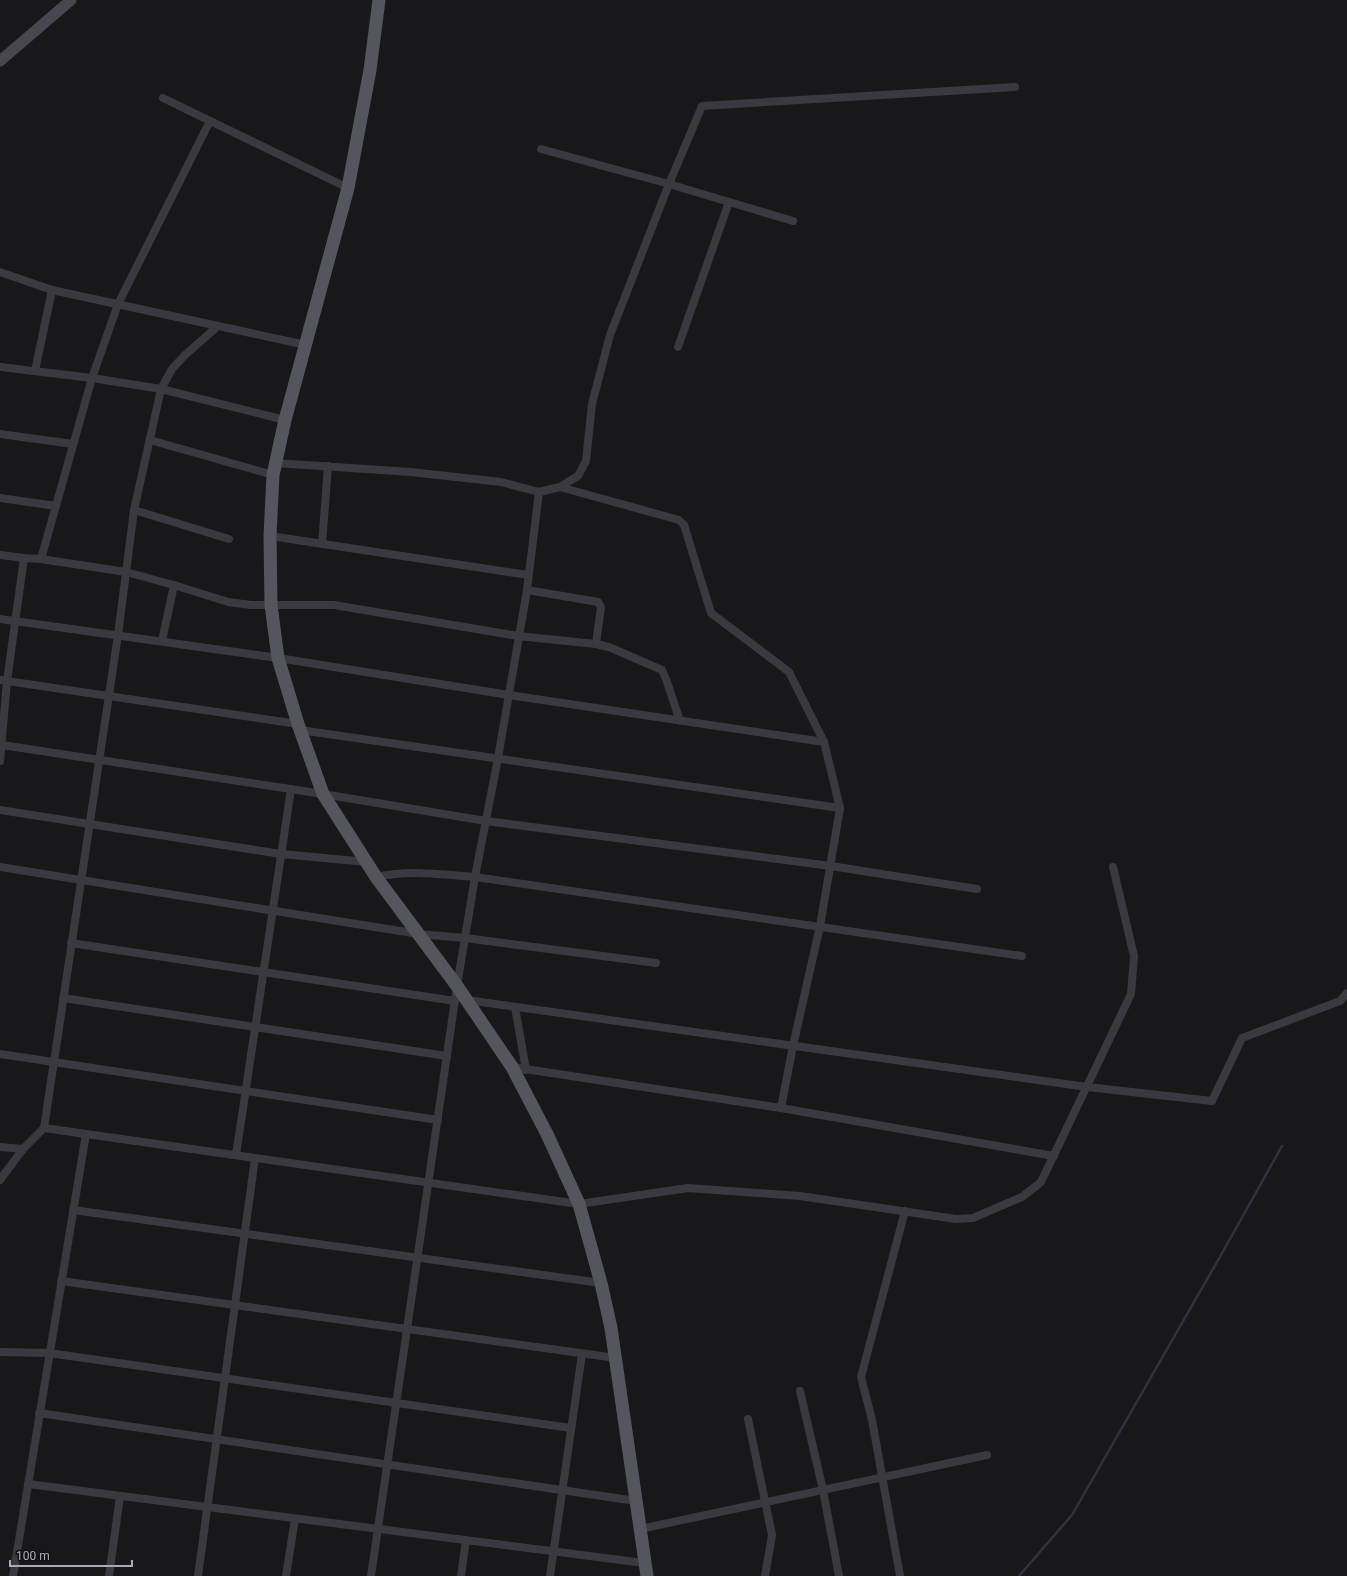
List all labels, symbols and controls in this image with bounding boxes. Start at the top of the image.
scale bar [10,1542,132,1568]
text: 100 m [16,1549,50,1563]

